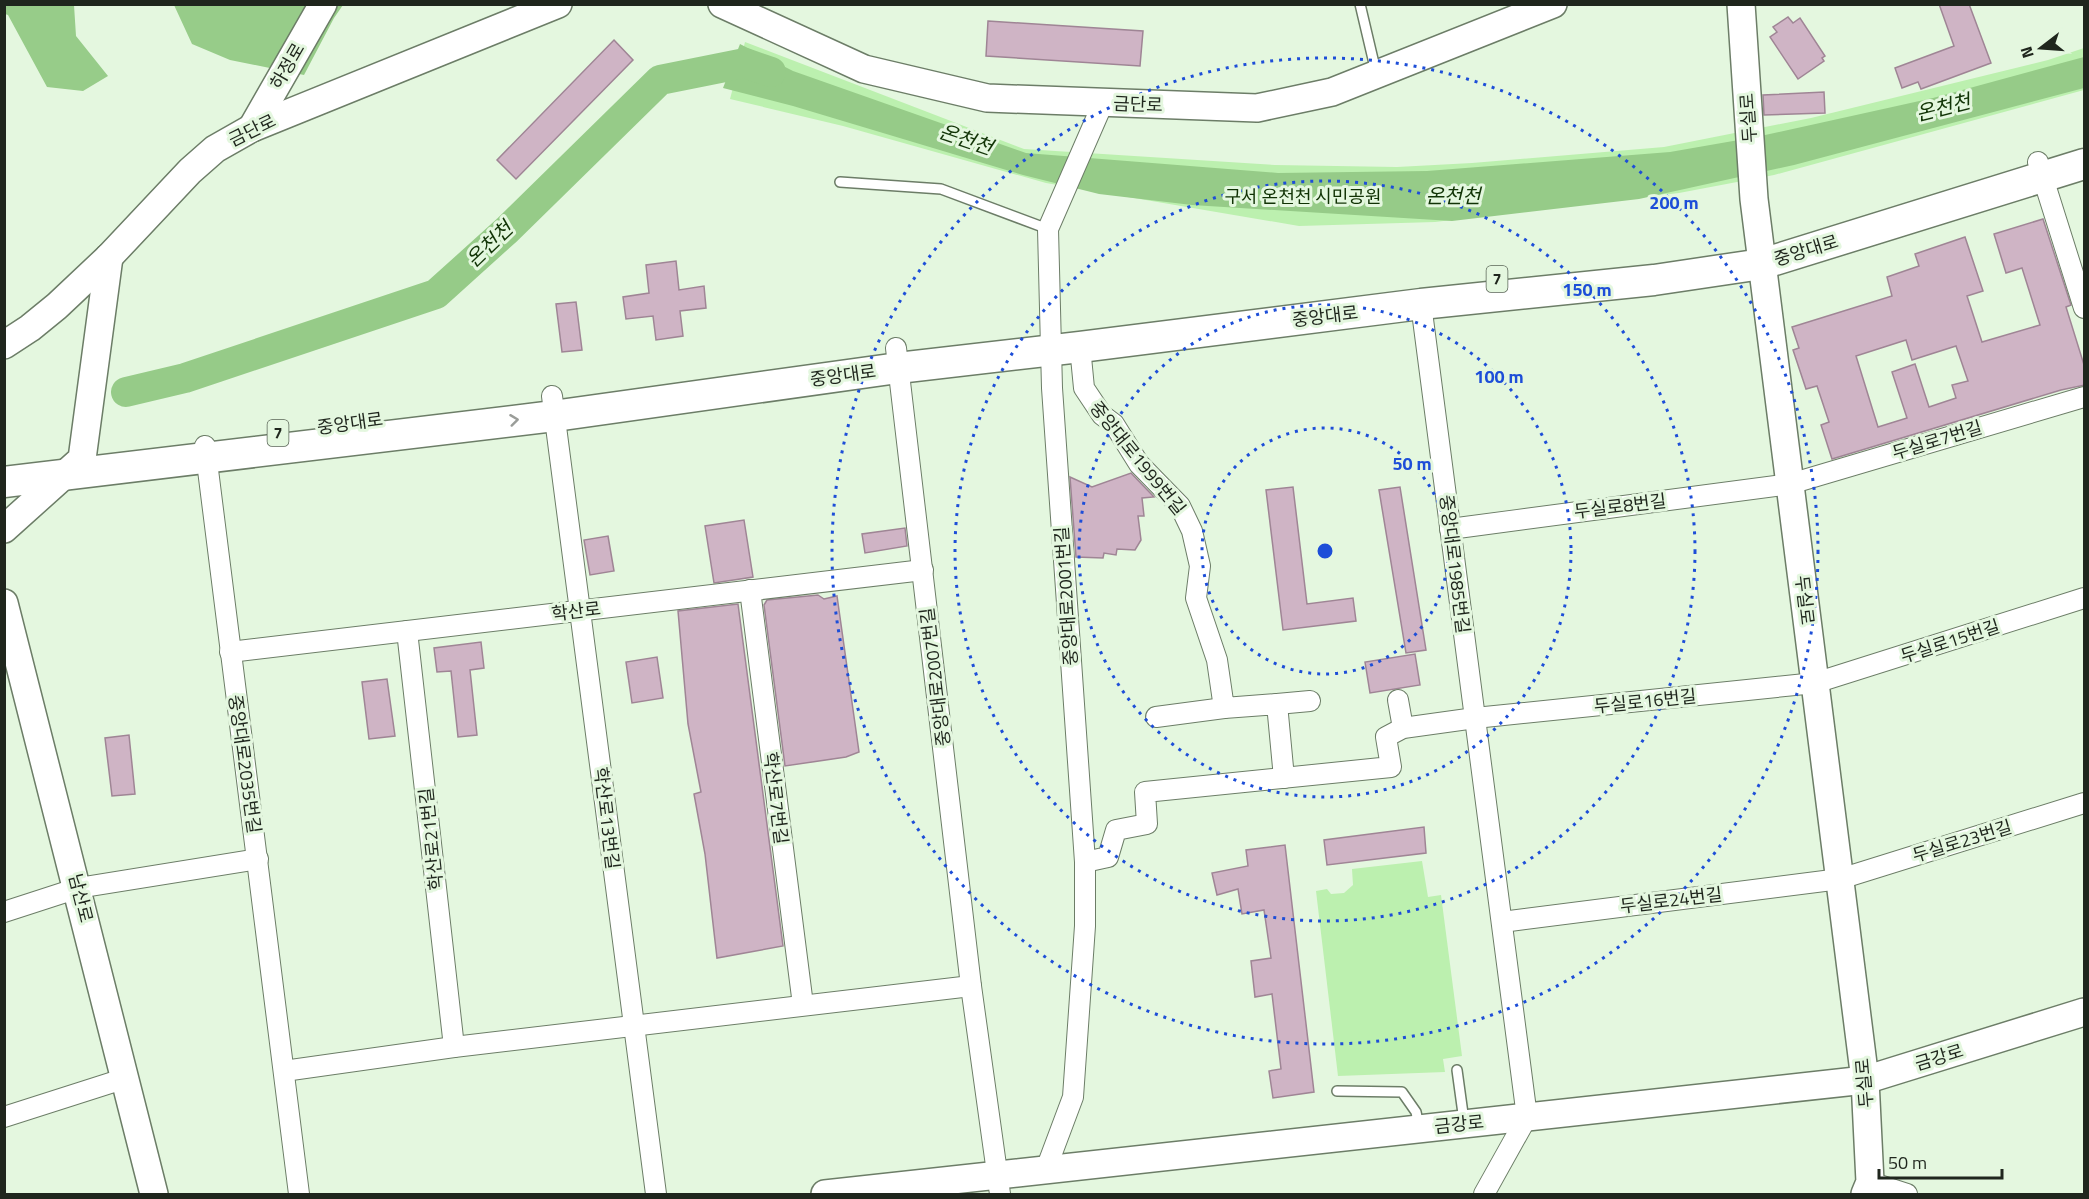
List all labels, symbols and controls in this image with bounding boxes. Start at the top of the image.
north arrow [2011,18,2071,78]
street label: 하정로 [263,38,311,94]
text: N [2014,44,2040,61]
water label: 온천천 [1912,85,1976,129]
street label: 금단로 [1113,90,1163,118]
street label: 두실로 [1733,92,1763,144]
street label: 금단로 [224,107,280,153]
water label: 온천천 [935,115,1000,163]
water label: 온천천 [1425,180,1483,211]
park label: 구서 온천천 시민공원 [1225,183,1381,210]
text: 200 m [1649,189,1699,216]
water label: 온천천 [458,212,521,274]
street label: 중앙대로 [1770,227,1842,273]
road number: 7 [1486,266,1508,292]
text: 150 m [1562,276,1612,303]
street label: 중앙대로 [1290,299,1360,333]
street label: 중앙대로 [808,357,878,393]
text: 100 m [1474,363,1524,390]
street label: 중앙대로1999번길 [1084,395,1192,521]
street label: 중앙대로 [315,405,385,441]
street label: 두실로7번길 [1889,414,1985,466]
one-way arrow [509,415,518,427]
road number: 7 [268,420,288,446]
text: 50 m [1392,450,1432,477]
street label: 두실로8번길 [1572,487,1668,525]
street label: 중앙대로1985번길 [1433,493,1477,635]
street label: 중앙대로2001번길 [1048,525,1084,667]
centre of rings [1315,541,1335,561]
street label: 두실로 [1789,574,1821,626]
street label: 학산로 [550,595,602,627]
street label: 중앙대로2007번길 [913,606,957,748]
street label: 두실로15번길 [1897,612,2003,670]
street label: 두실로16번길 [1592,682,1698,720]
street label: 중앙대로2035번길 [222,693,268,835]
street label: 학산로7번길 [757,750,795,846]
street label: 학산로13번길 [587,765,627,871]
street label: 학산로21번길 [412,786,450,892]
street label: 두실로23번길 [1909,813,2015,869]
street label: 남산로 [62,871,100,925]
street label: 두실로24번길 [1618,880,1724,920]
street label: 금강로 [1911,1037,1967,1077]
street label: 두실로 [1848,1057,1880,1109]
street label: 금강로 [1433,1108,1485,1140]
scale bar [1879,1142,2002,1180]
text: 50 m [1888,1149,1927,1176]

